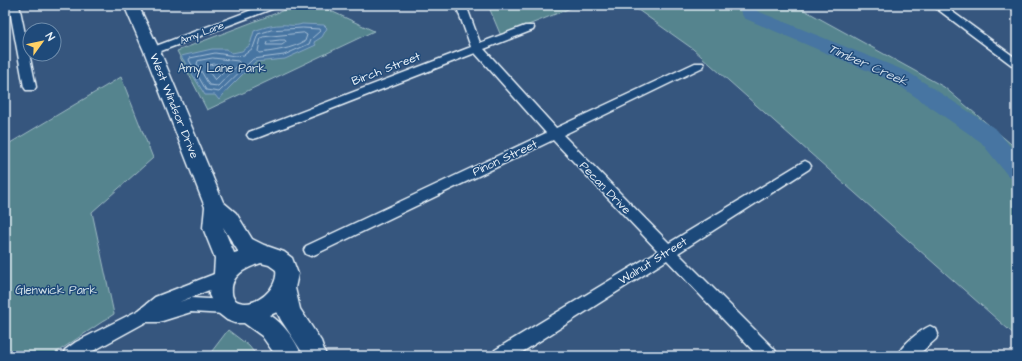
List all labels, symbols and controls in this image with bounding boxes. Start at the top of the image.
street label: Amy Lane [178,18,227,49]
north arrow [22,22,62,62]
text: N [42,30,58,44]
water label: Timber Creek [825,39,912,91]
street label: Birch Street [349,48,423,90]
street label: West Windsor Drive [145,51,203,162]
park label: Amy Lane Park [178,60,267,78]
street label: Pinon Street [470,135,540,181]
street label: Pecan Drive [575,158,635,219]
street label: Walnut Street [615,233,691,289]
park label: Glenwick Park [15,282,97,299]

